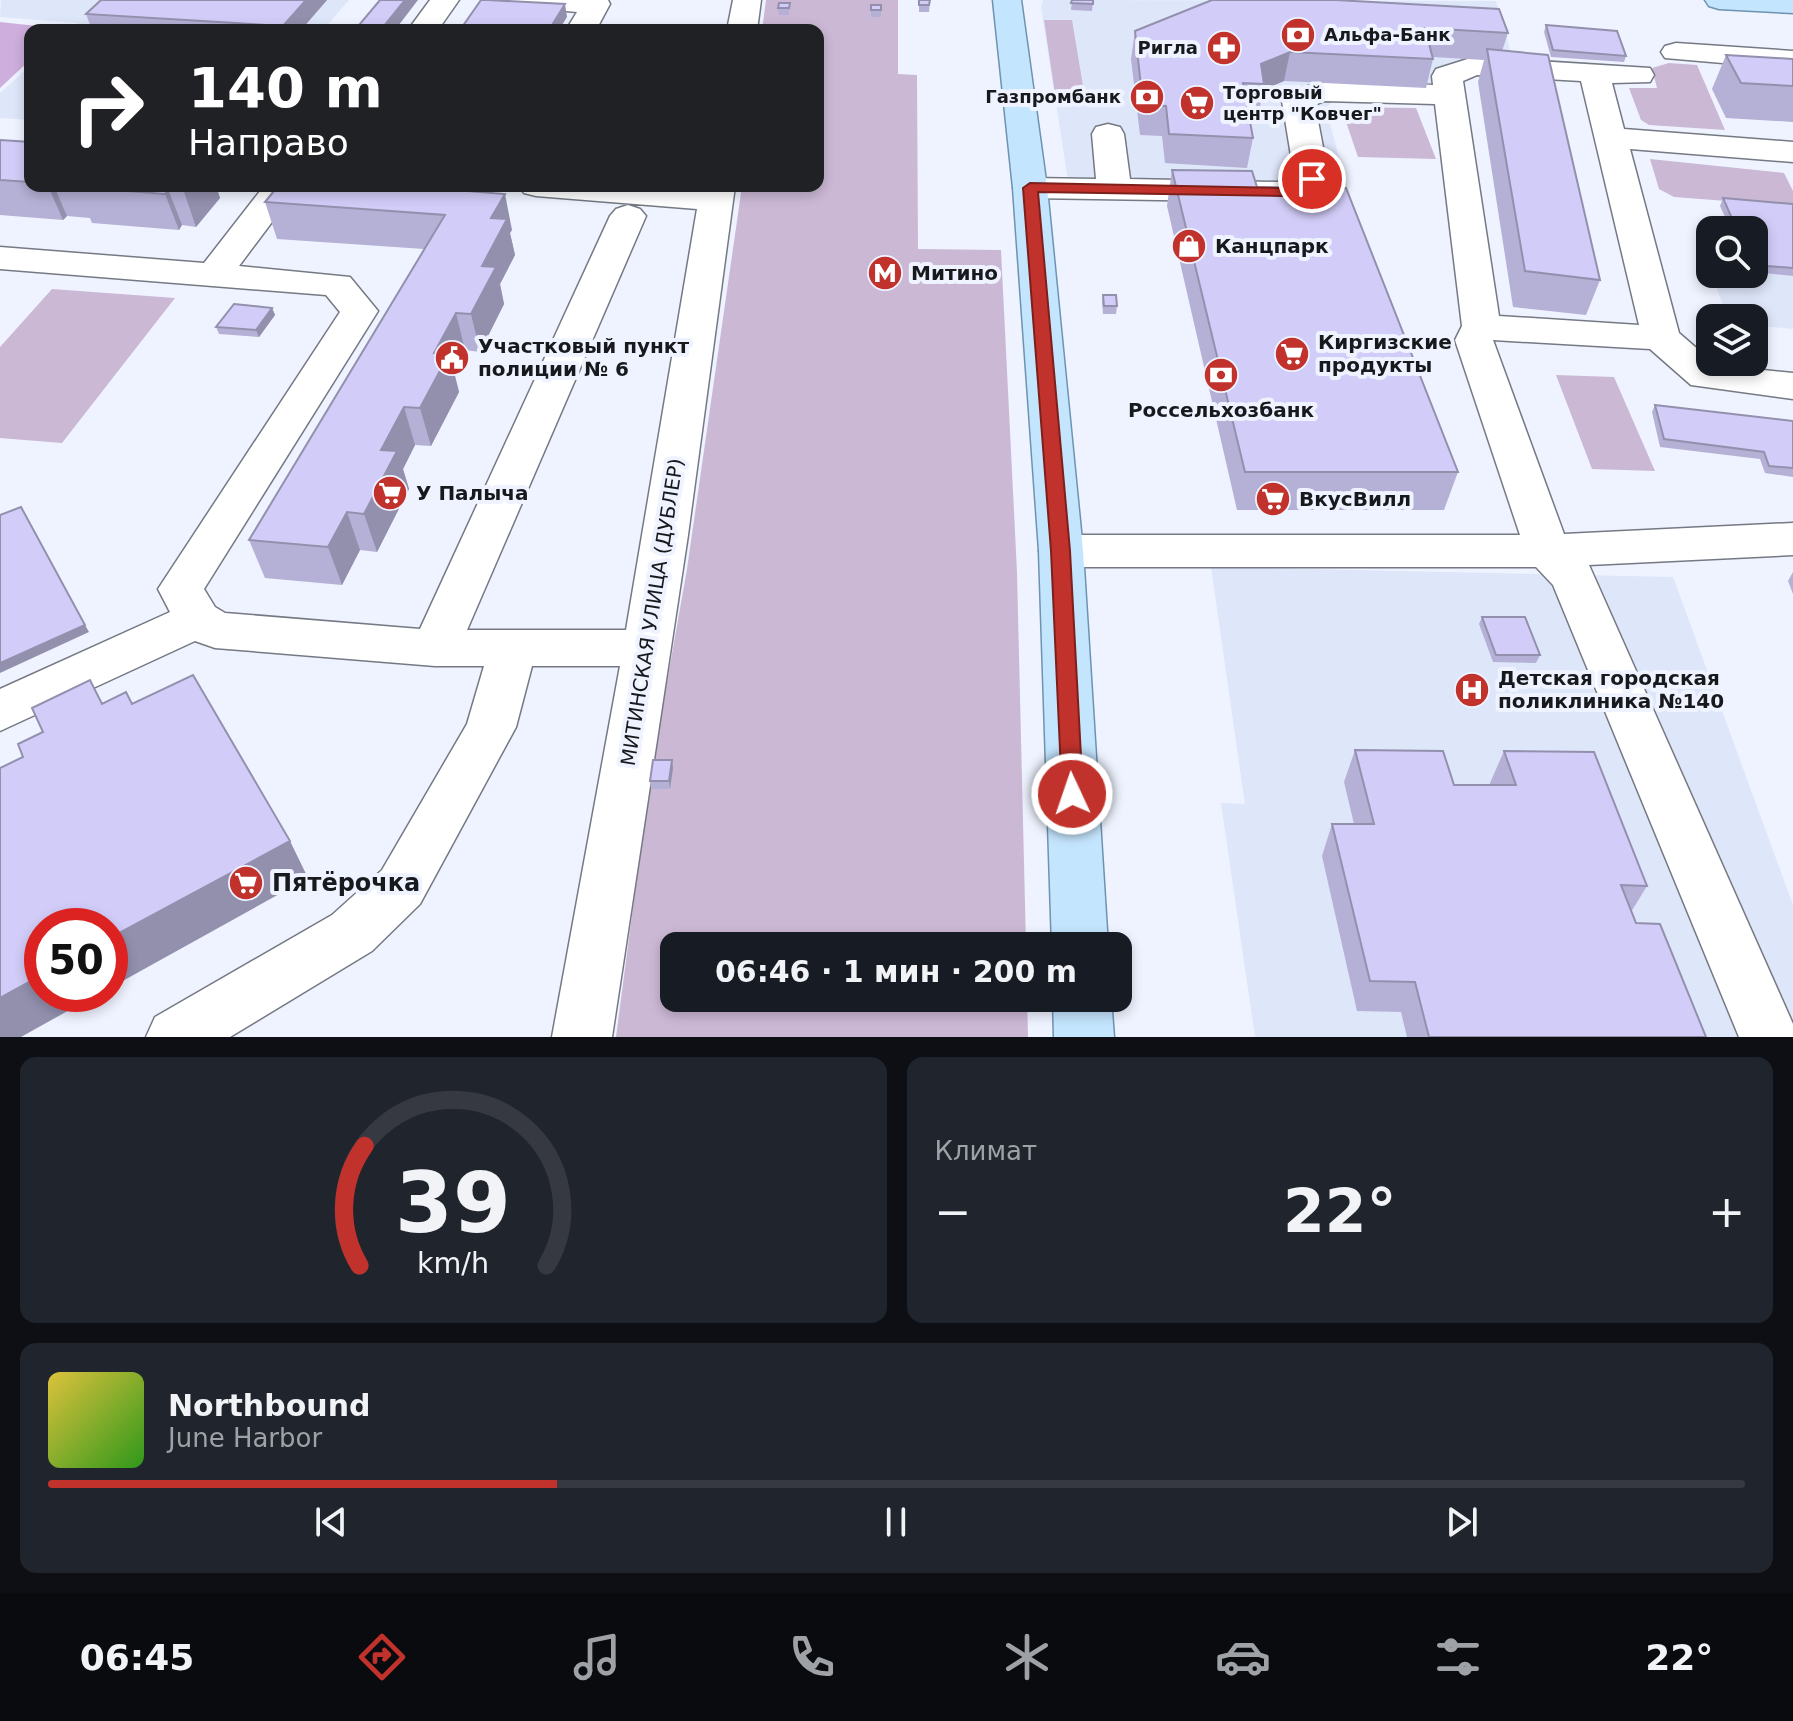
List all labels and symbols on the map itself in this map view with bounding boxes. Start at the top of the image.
bank icon: Альфа-Банк [1279,16,1317,54]
place label: Альфа-Банк [1324,24,1451,45]
pharmacy icon: Ригла [1205,29,1243,67]
place label: Ригла [1137,37,1198,58]
bank icon: Газпромбанк [1128,78,1166,116]
place label: Торговый центр "Ковчег" [1223,82,1382,124]
supermarket icon: Торговый центр "Ковчег" [1178,84,1216,122]
place label: Газпромбанк [985,86,1121,107]
pin [1278,145,1346,213]
shop icon: Канцпарк [1170,227,1208,265]
place label: Канцпарк [1215,234,1329,258]
metro station icon: Митино [866,254,904,292]
place label: Митино [911,261,998,285]
place label: Киргизские продукты [1318,330,1452,377]
place label: Участковый пункт полиции № 6 [478,334,689,381]
supermarket icon: Киргизские продукты [1273,335,1311,373]
public building icon: Участковый пункт полиции № 6 [433,339,471,377]
bank icon: Россельхозбанк [1202,356,1240,394]
place label: Россельхозбанк [1128,398,1314,422]
street label: МИТИНСКАЯ УЛИЦА (ДУБЛЕР) [616,456,688,768]
supermarket icon: У Палыча [371,474,409,512]
supermarket icon: ВкусВилл [1254,480,1292,518]
place label: У Палыча [416,481,529,505]
place label: ВкусВилл [1299,487,1411,511]
place label: Детская городская поликлиника №140 [1498,666,1724,713]
hospital icon: Детская городская поликлиника №140 [1453,671,1491,709]
position arrow [1030,752,1114,836]
supermarket icon: Пятёрочка [227,864,265,902]
place label: Пятёрочка [272,869,420,897]
speed limit sign: 50 [24,908,128,1012]

